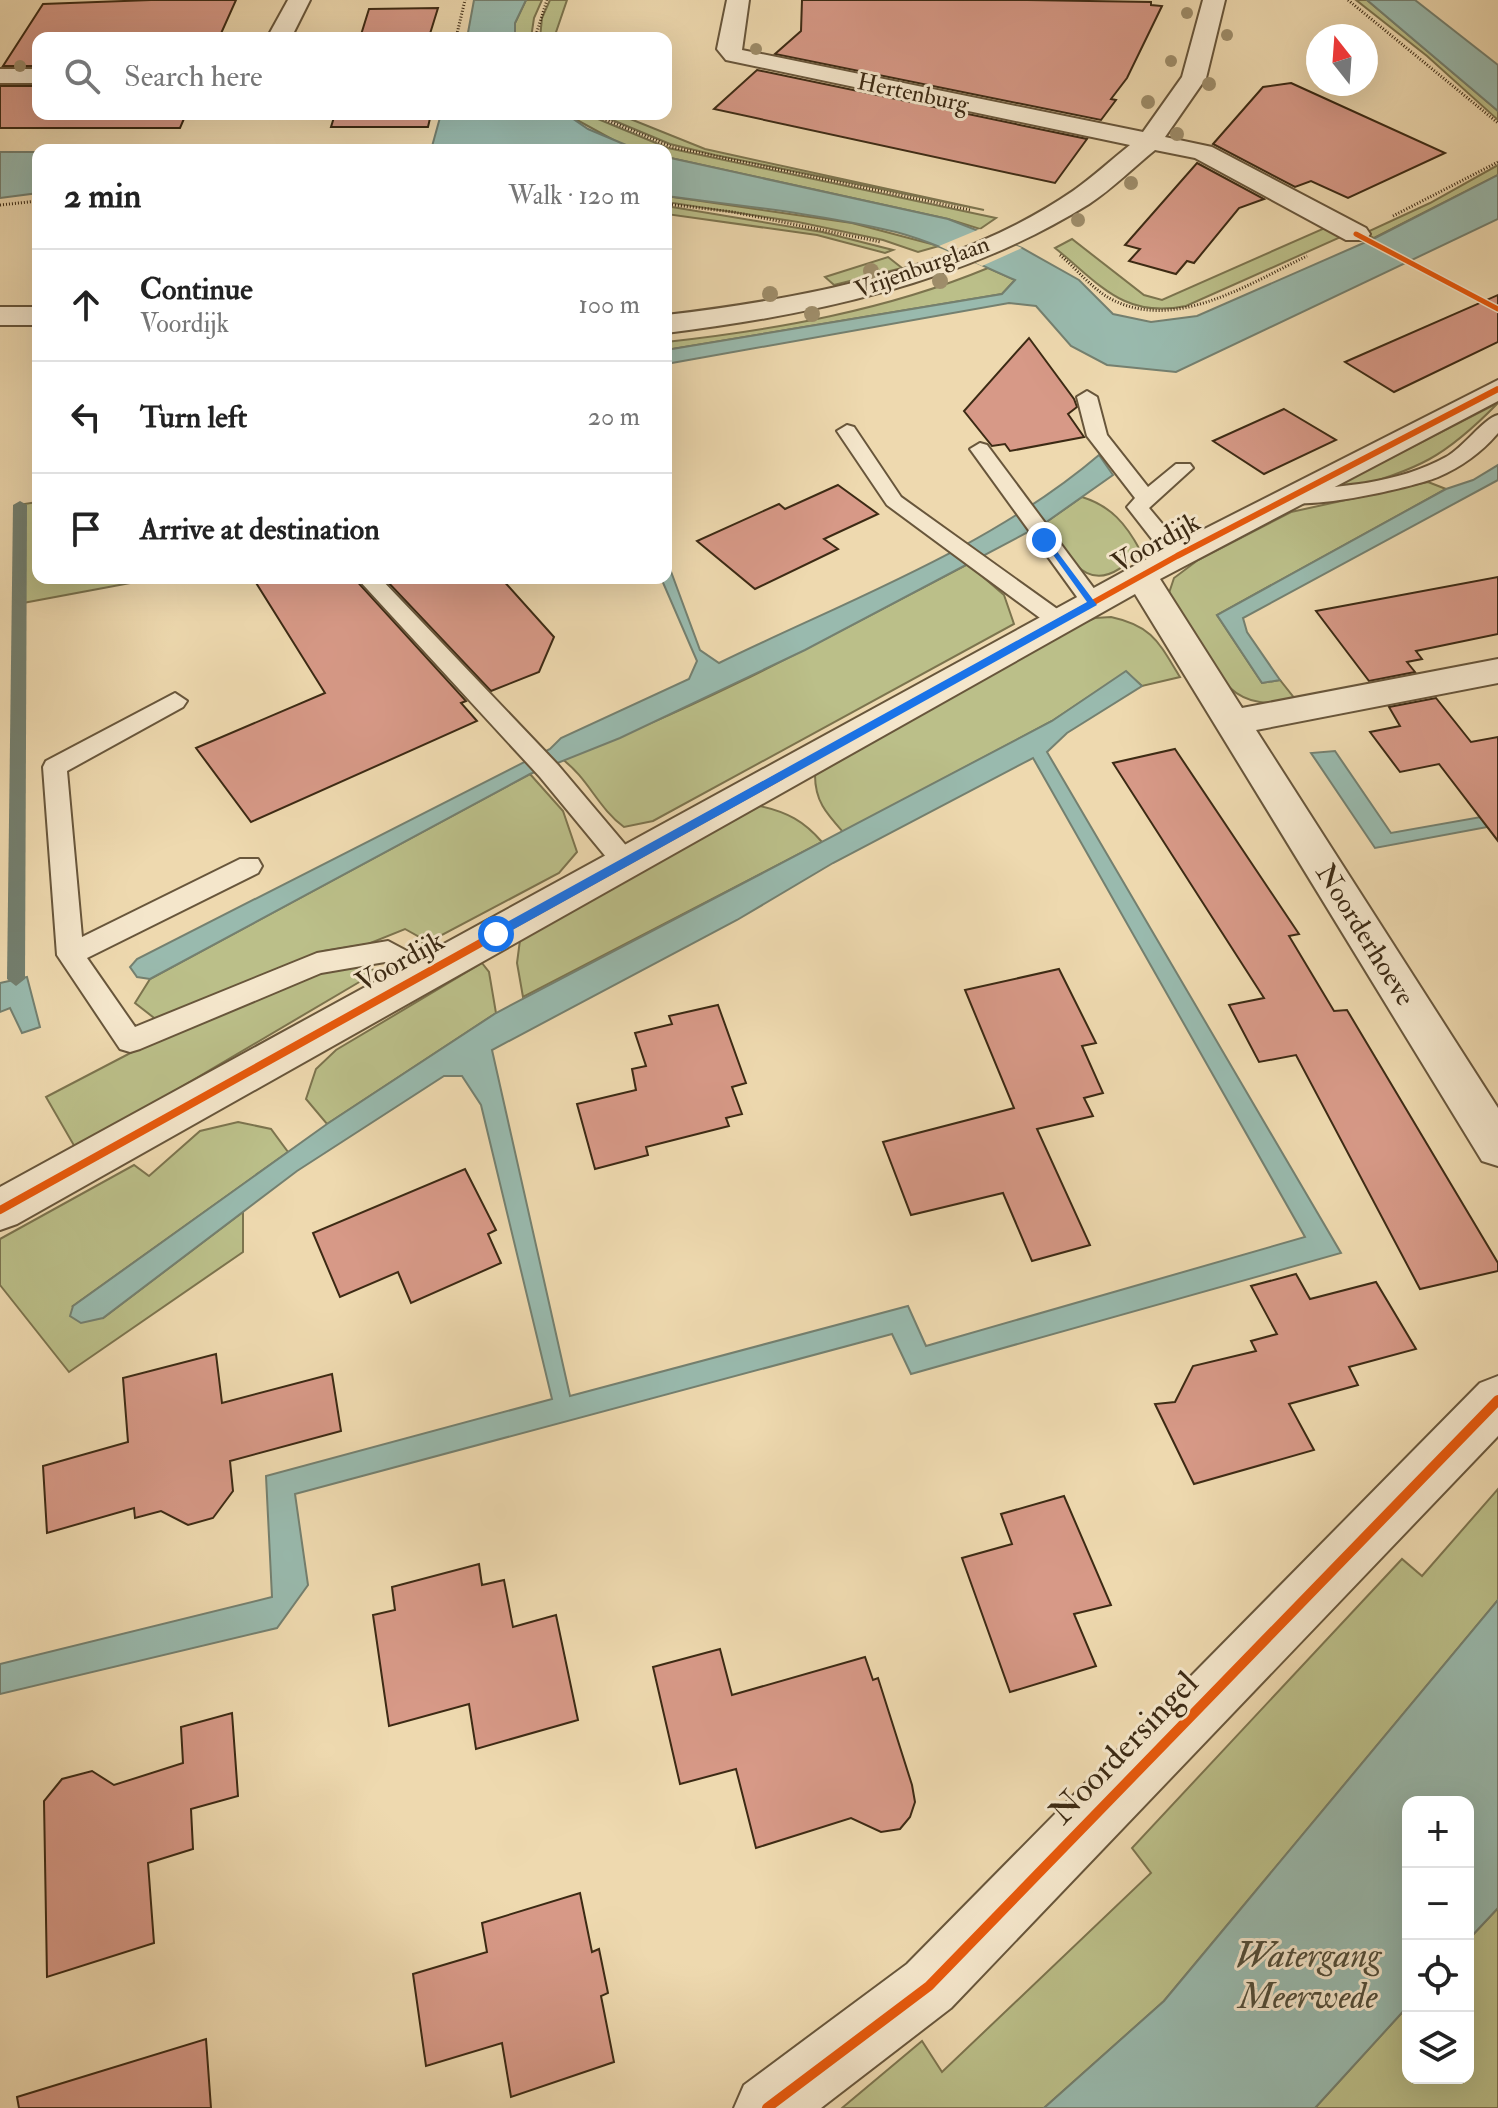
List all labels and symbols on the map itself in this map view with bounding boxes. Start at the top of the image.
north arrow [1306,24,1378,96]
street label: Hertenburg [854,66,973,120]
street label: Vrijenburglaan [850,228,994,306]
street label: Voordijk [1106,504,1207,581]
route end [1026,522,1062,558]
street label: Noorderhoeve [1308,858,1423,1013]
route start [478,916,514,952]
street label: Voordijk [350,923,451,1000]
street label: Noordersingel [1040,1662,1208,1834]
water label: Watergang Meerwede [1235,1933,1383,2019]

